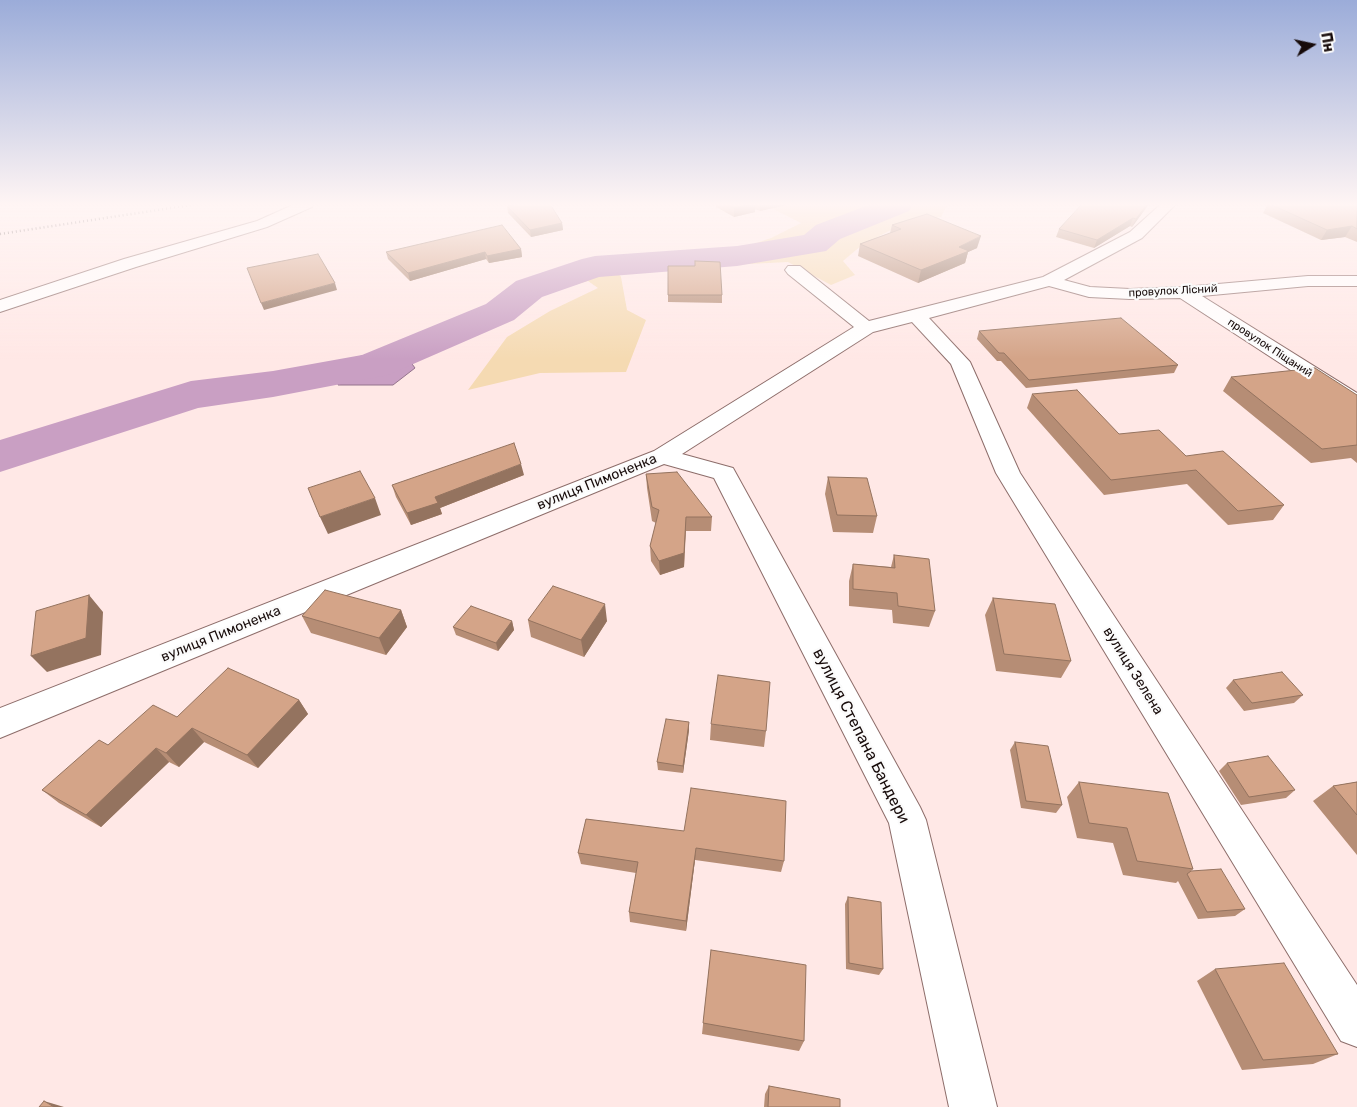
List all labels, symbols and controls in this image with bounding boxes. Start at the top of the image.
north arrow [1287,20,1337,70]
text: Пн [1317,31,1337,53]
street label: провулок Лісний [1128,282,1218,300]
street label: провулок Піщаний [1225,316,1315,380]
street label: вулиця Пимоненка [535,450,659,514]
street label: вулиця Пимоненка [159,602,283,666]
street label: вулиця Зелена [1099,624,1167,718]
street label: вулиця Степана Бандери [808,645,914,827]

